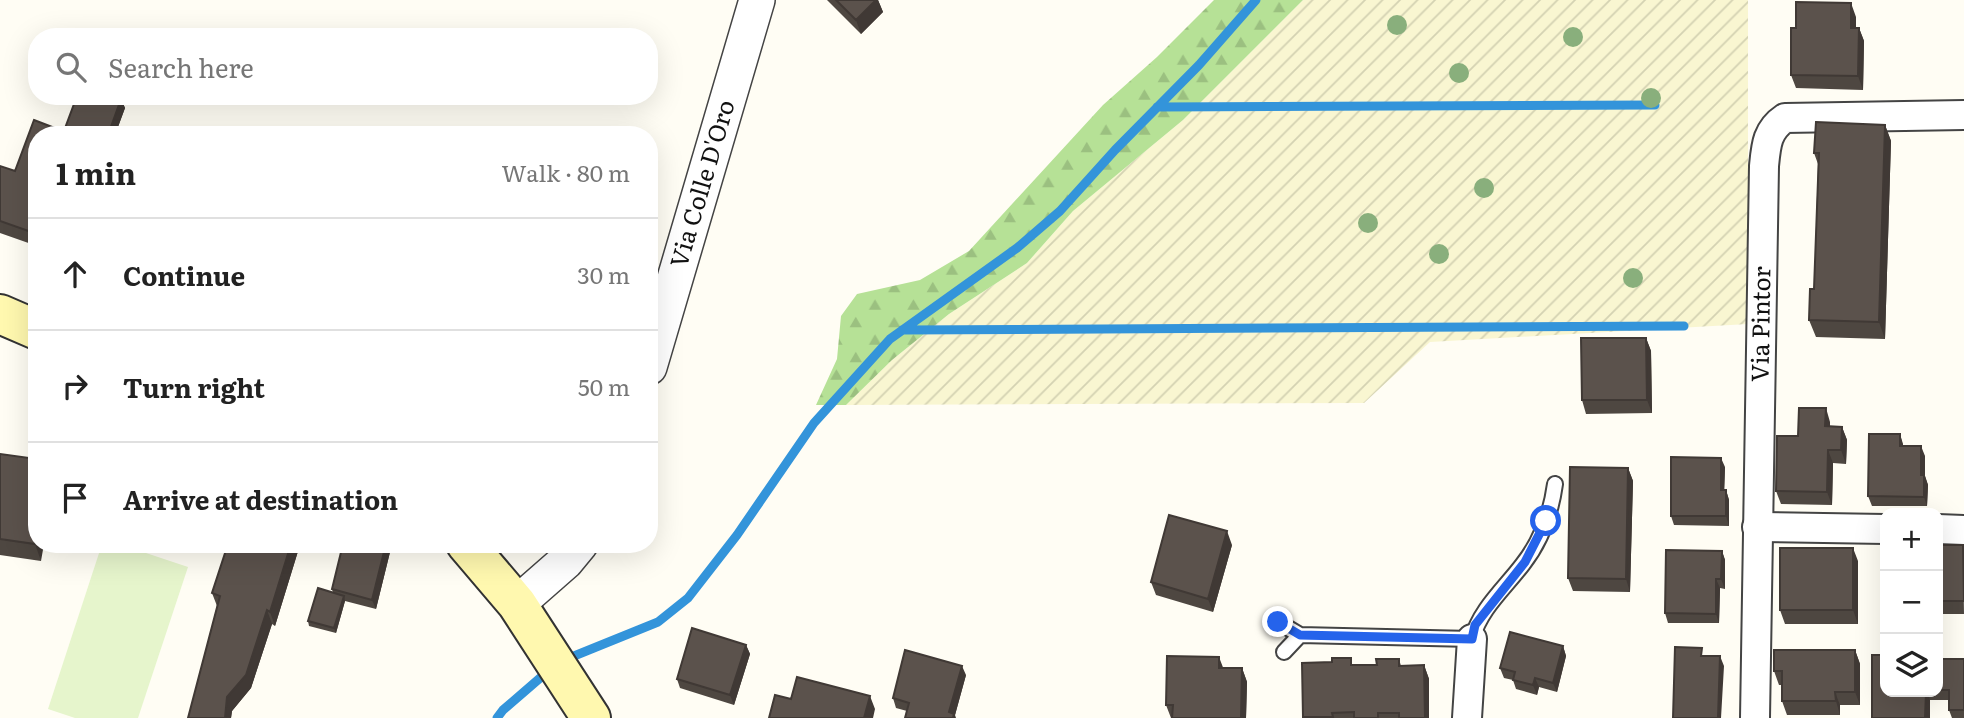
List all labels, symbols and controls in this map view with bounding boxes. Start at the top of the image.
search box [28,28,658,105]
text: Search here [108,47,254,86]
icon: search [52,48,90,86]
street label: Via Colle D'Oro [659,95,742,271]
text: 1 min [56,150,136,194]
text: Walk · 80 m [501,155,630,189]
icon: ahead [56,255,94,293]
text: Continue [123,255,245,294]
text: 30 m [577,257,630,291]
street label: Via Pintor [1740,265,1777,382]
icon: right [56,367,94,405]
text: Turn right [123,367,265,406]
text: 50 m [578,369,630,403]
icon: arrive [56,479,94,517]
text: Arrive at destination [123,479,398,518]
route start [1530,505,1561,536]
map controls [1880,508,1943,697]
button: + [1880,508,1943,571]
button: − [1880,571,1943,634]
route end [1262,606,1293,637]
button: layers [1880,634,1943,697]

